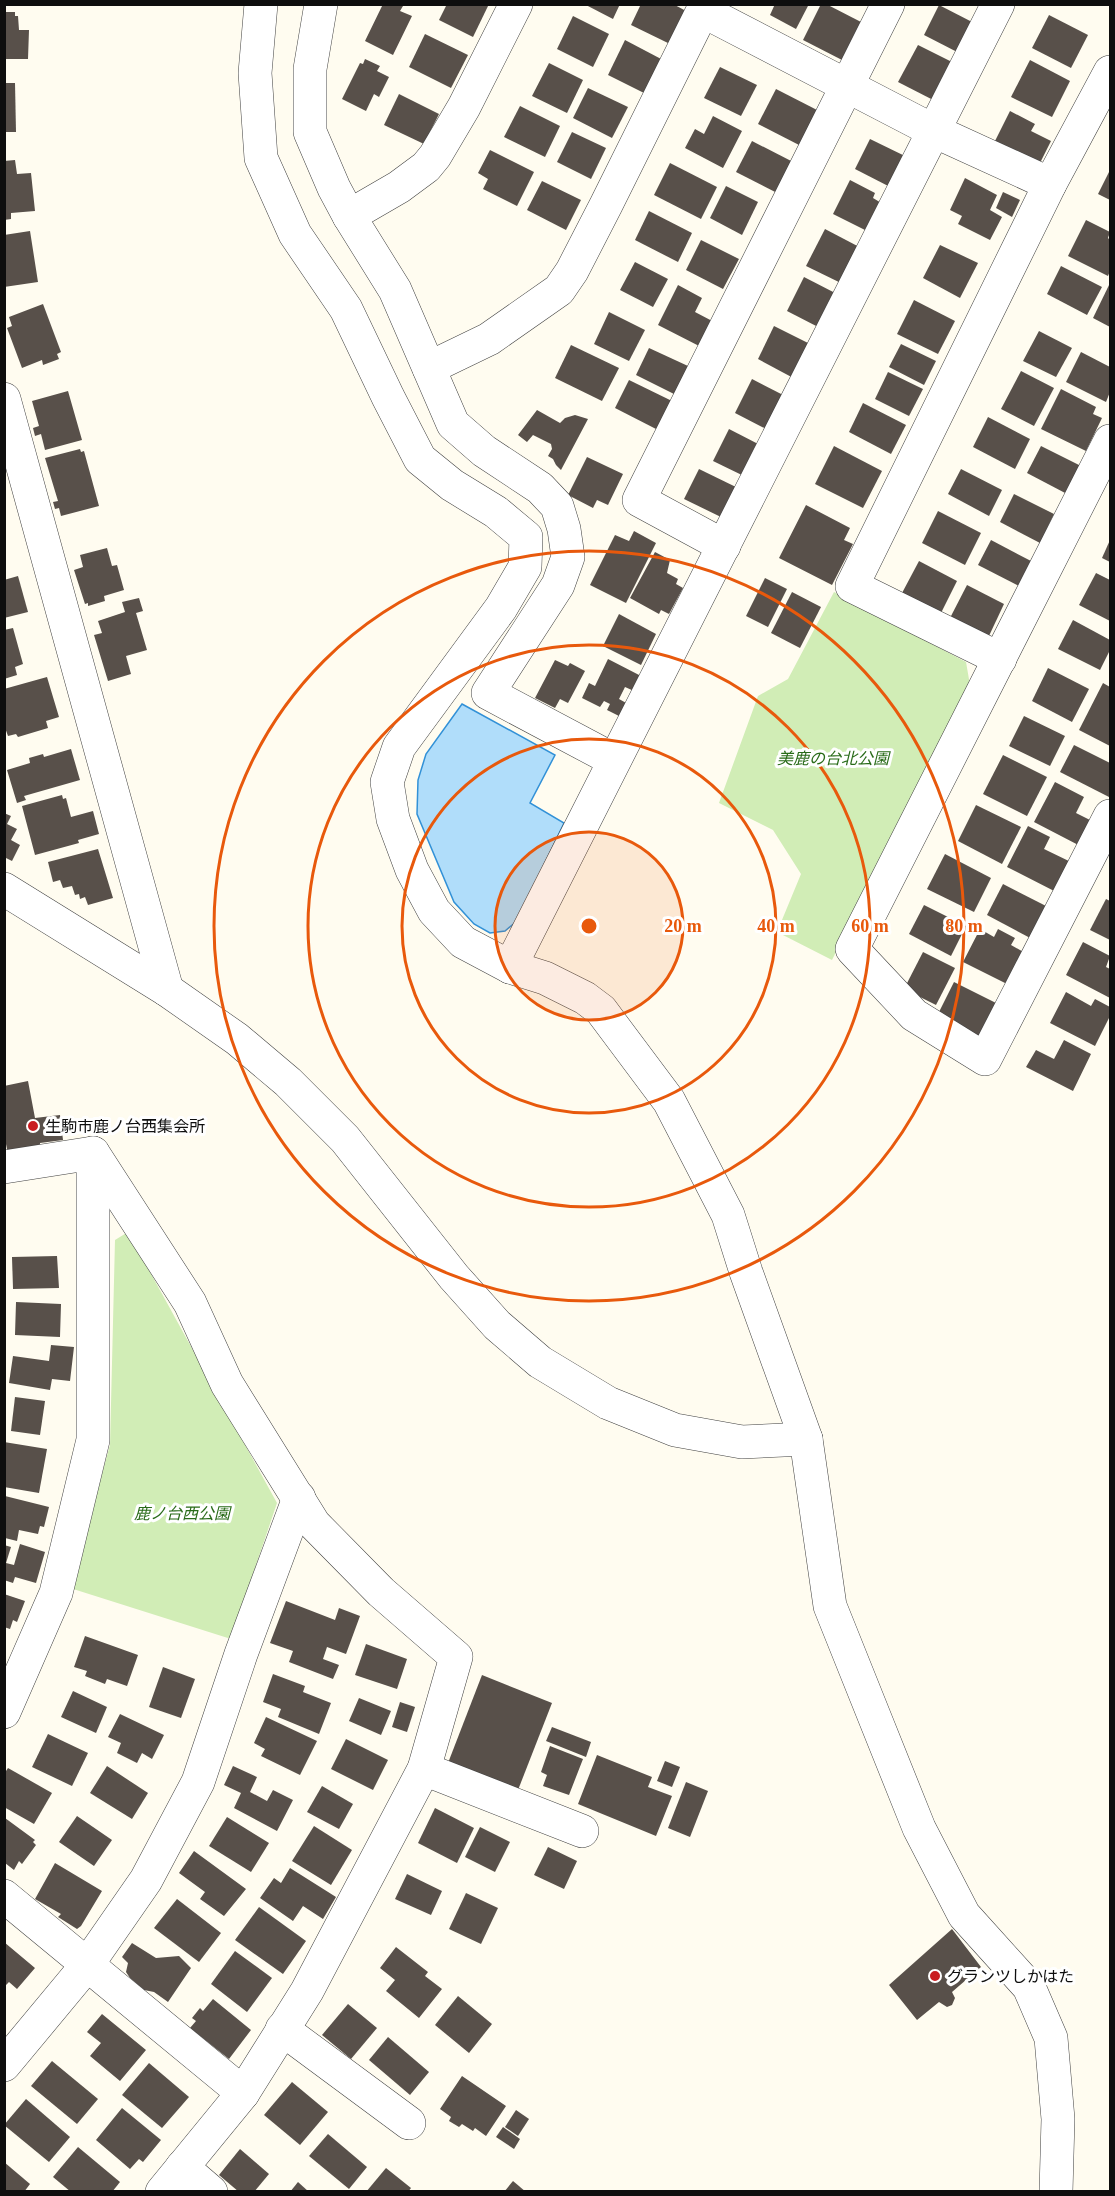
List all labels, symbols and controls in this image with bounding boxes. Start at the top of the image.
park label: 美鹿の台北公園 [777,750,891,767]
centre of rings [579,916,599,936]
text: 20 m [664,916,702,936]
text: 40 m [757,916,795,936]
text: 60 m [851,916,889,936]
text: 80 m [945,916,983,936]
place label: 生駒市鹿ノ台西集会所 [45,1118,205,1135]
marker: 生駒市鹿ノ台西集会所 [26,1119,40,1133]
park label: 鹿ノ台西公園 [134,1505,232,1522]
place label: グランツしかはた [947,1968,1074,1985]
marker: グランツしかはた [928,1969,942,1983]

